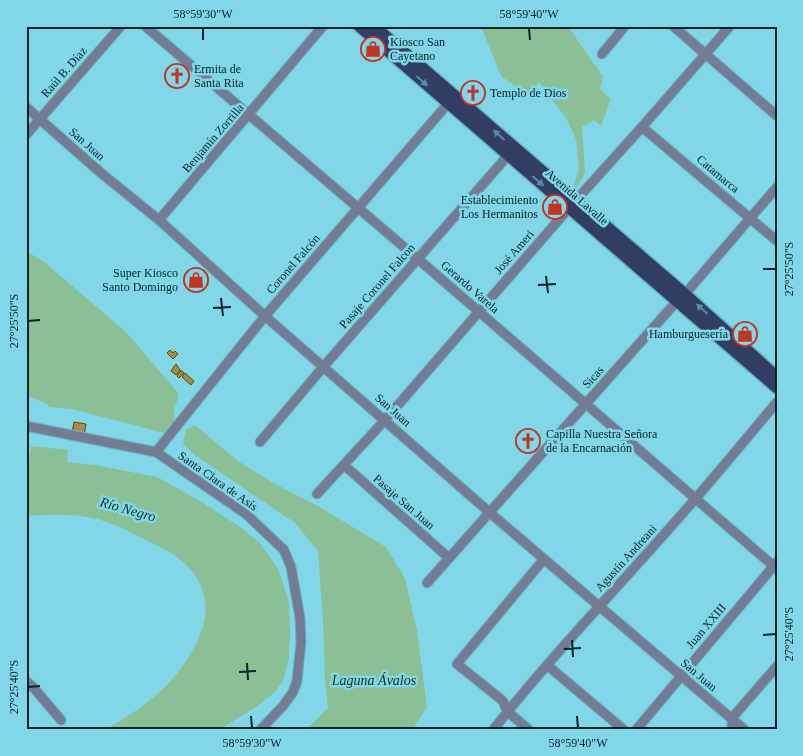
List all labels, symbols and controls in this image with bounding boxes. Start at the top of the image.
text: 58°59'30"W [173,7,233,21]
text: 58°59'40"W [499,7,559,21]
place label: Kiosco San Cayetano [390,35,445,63]
shop icon: Kiosco San Cayetano [360,36,386,62]
street label: Raúl B. Díaz [38,44,90,100]
place label: Ermita de Santa Rita [194,62,244,90]
church icon: Ermita de Santa Rita [164,63,190,89]
one-way arrow [415,76,428,87]
church icon: Templo de Dios [460,80,486,106]
place label: Templo de Dios [490,86,567,100]
street label: Benjamín Zorrilla [179,100,247,175]
street label: San Juan [66,125,108,163]
one-way arrow [493,129,506,140]
street label: Catamarca [694,152,743,196]
street label: Avenida Lavalle [543,166,611,228]
one-way arrow [532,175,544,186]
place label: Establecimiento Los Hermanitos [461,193,538,221]
shop icon: Establecimiento Los Hermanitos [542,194,568,220]
street label: José Ameri [491,227,537,277]
street label: Coronel Falcón [263,231,323,297]
street label: Pasaje Coronel Falcon [336,241,418,331]
text: 27°25'50"S [782,242,796,296]
street label: Gerardo Varela [438,258,503,317]
place label: Super Kiosco Santo Domingo [102,266,178,294]
shop icon: Super Kiosco Santo Domingo [183,267,209,293]
text: 27°25'50"S [7,294,21,348]
one-way arrow [696,303,708,315]
shop icon: Hamburguesería [732,321,758,347]
place label: Hamburguesería [649,327,729,341]
street label: Sicas [579,363,607,391]
street label: San Juan [372,391,414,429]
place label: Capilla Nuestra Señora de la Encarnación [546,427,658,455]
church icon: Capilla Nuestra Señora de la Encarnación [515,428,541,454]
street label: Santa Clara de Asís [176,448,261,514]
street label: Pasaje San Juan [370,472,438,532]
water label: Río Negro [97,494,158,525]
street label: Agustín Andreani [592,521,660,594]
street label: Juan XXIII [683,601,729,651]
text: 27°25'40"S [782,607,796,661]
street label: San Juan [678,656,720,694]
text: 27°25'40"S [7,660,21,714]
water label: Laguna Ávalos [331,672,417,688]
text: 58°59'30"W [222,736,282,750]
text: 58°59'40"W [548,736,608,750]

